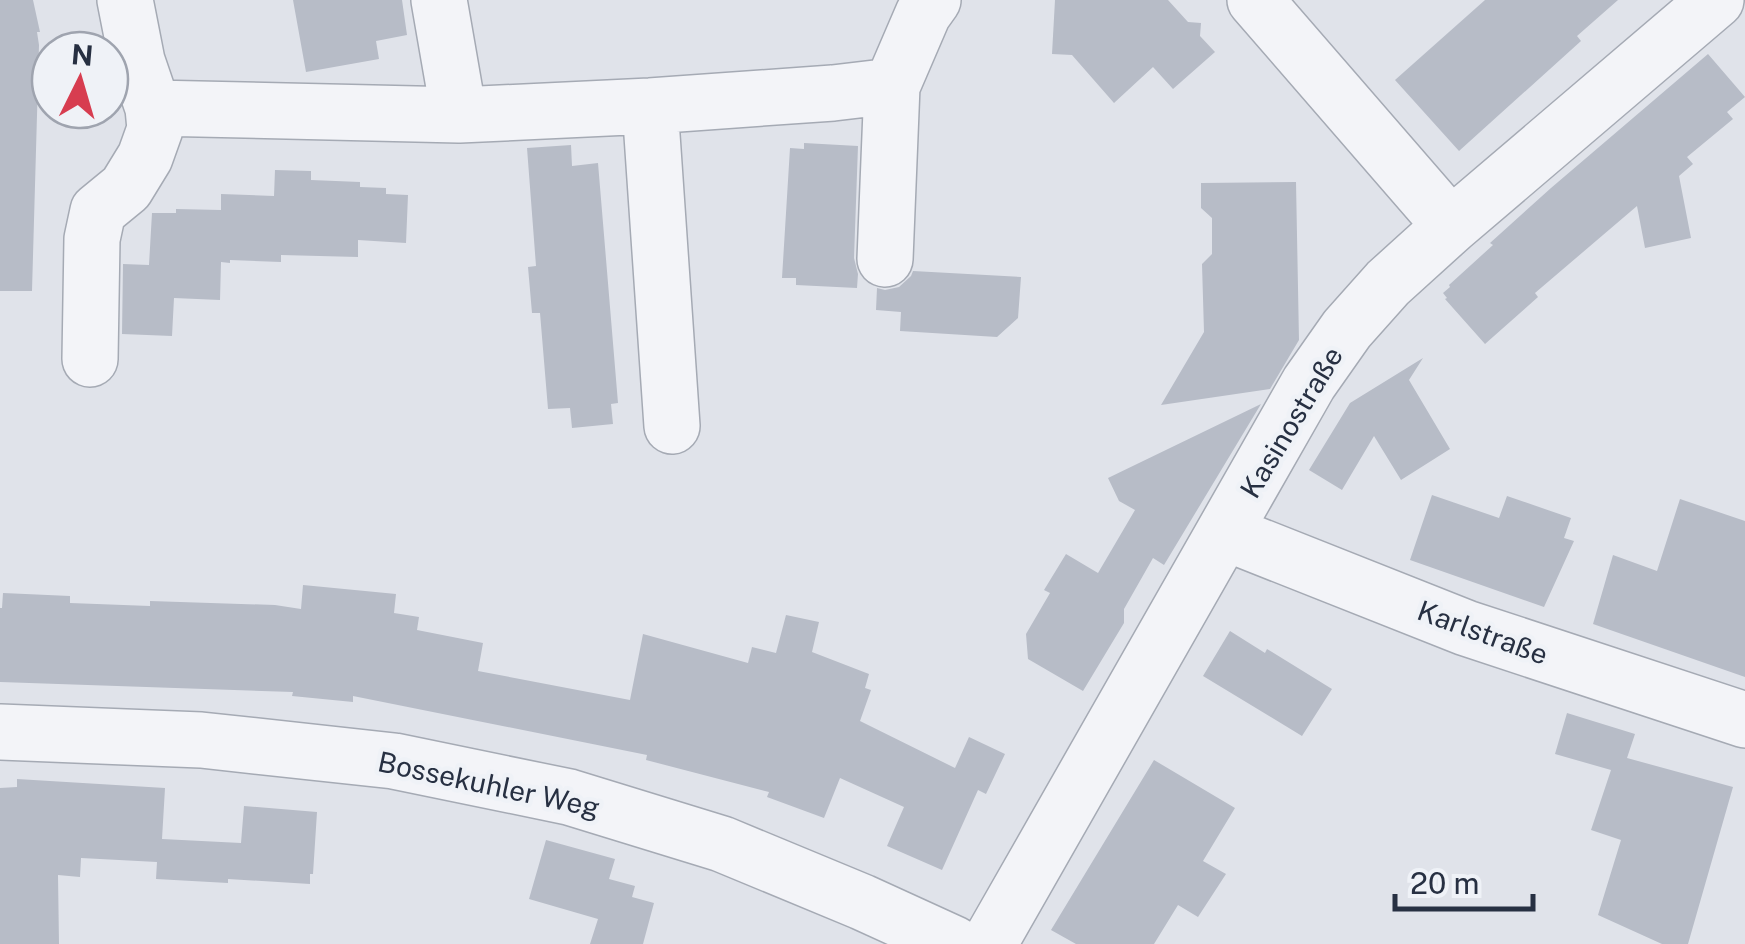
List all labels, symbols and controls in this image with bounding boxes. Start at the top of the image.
north arrow [30,30,130,130]
text: N [70,37,95,72]
street label: Kasinostraße [1233,340,1349,504]
street label: Karlstraße [1413,593,1553,671]
street label: Bossekuhler Weg [375,744,603,824]
scale bar [1395,849,1532,911]
text: 20 m [1410,865,1479,901]

